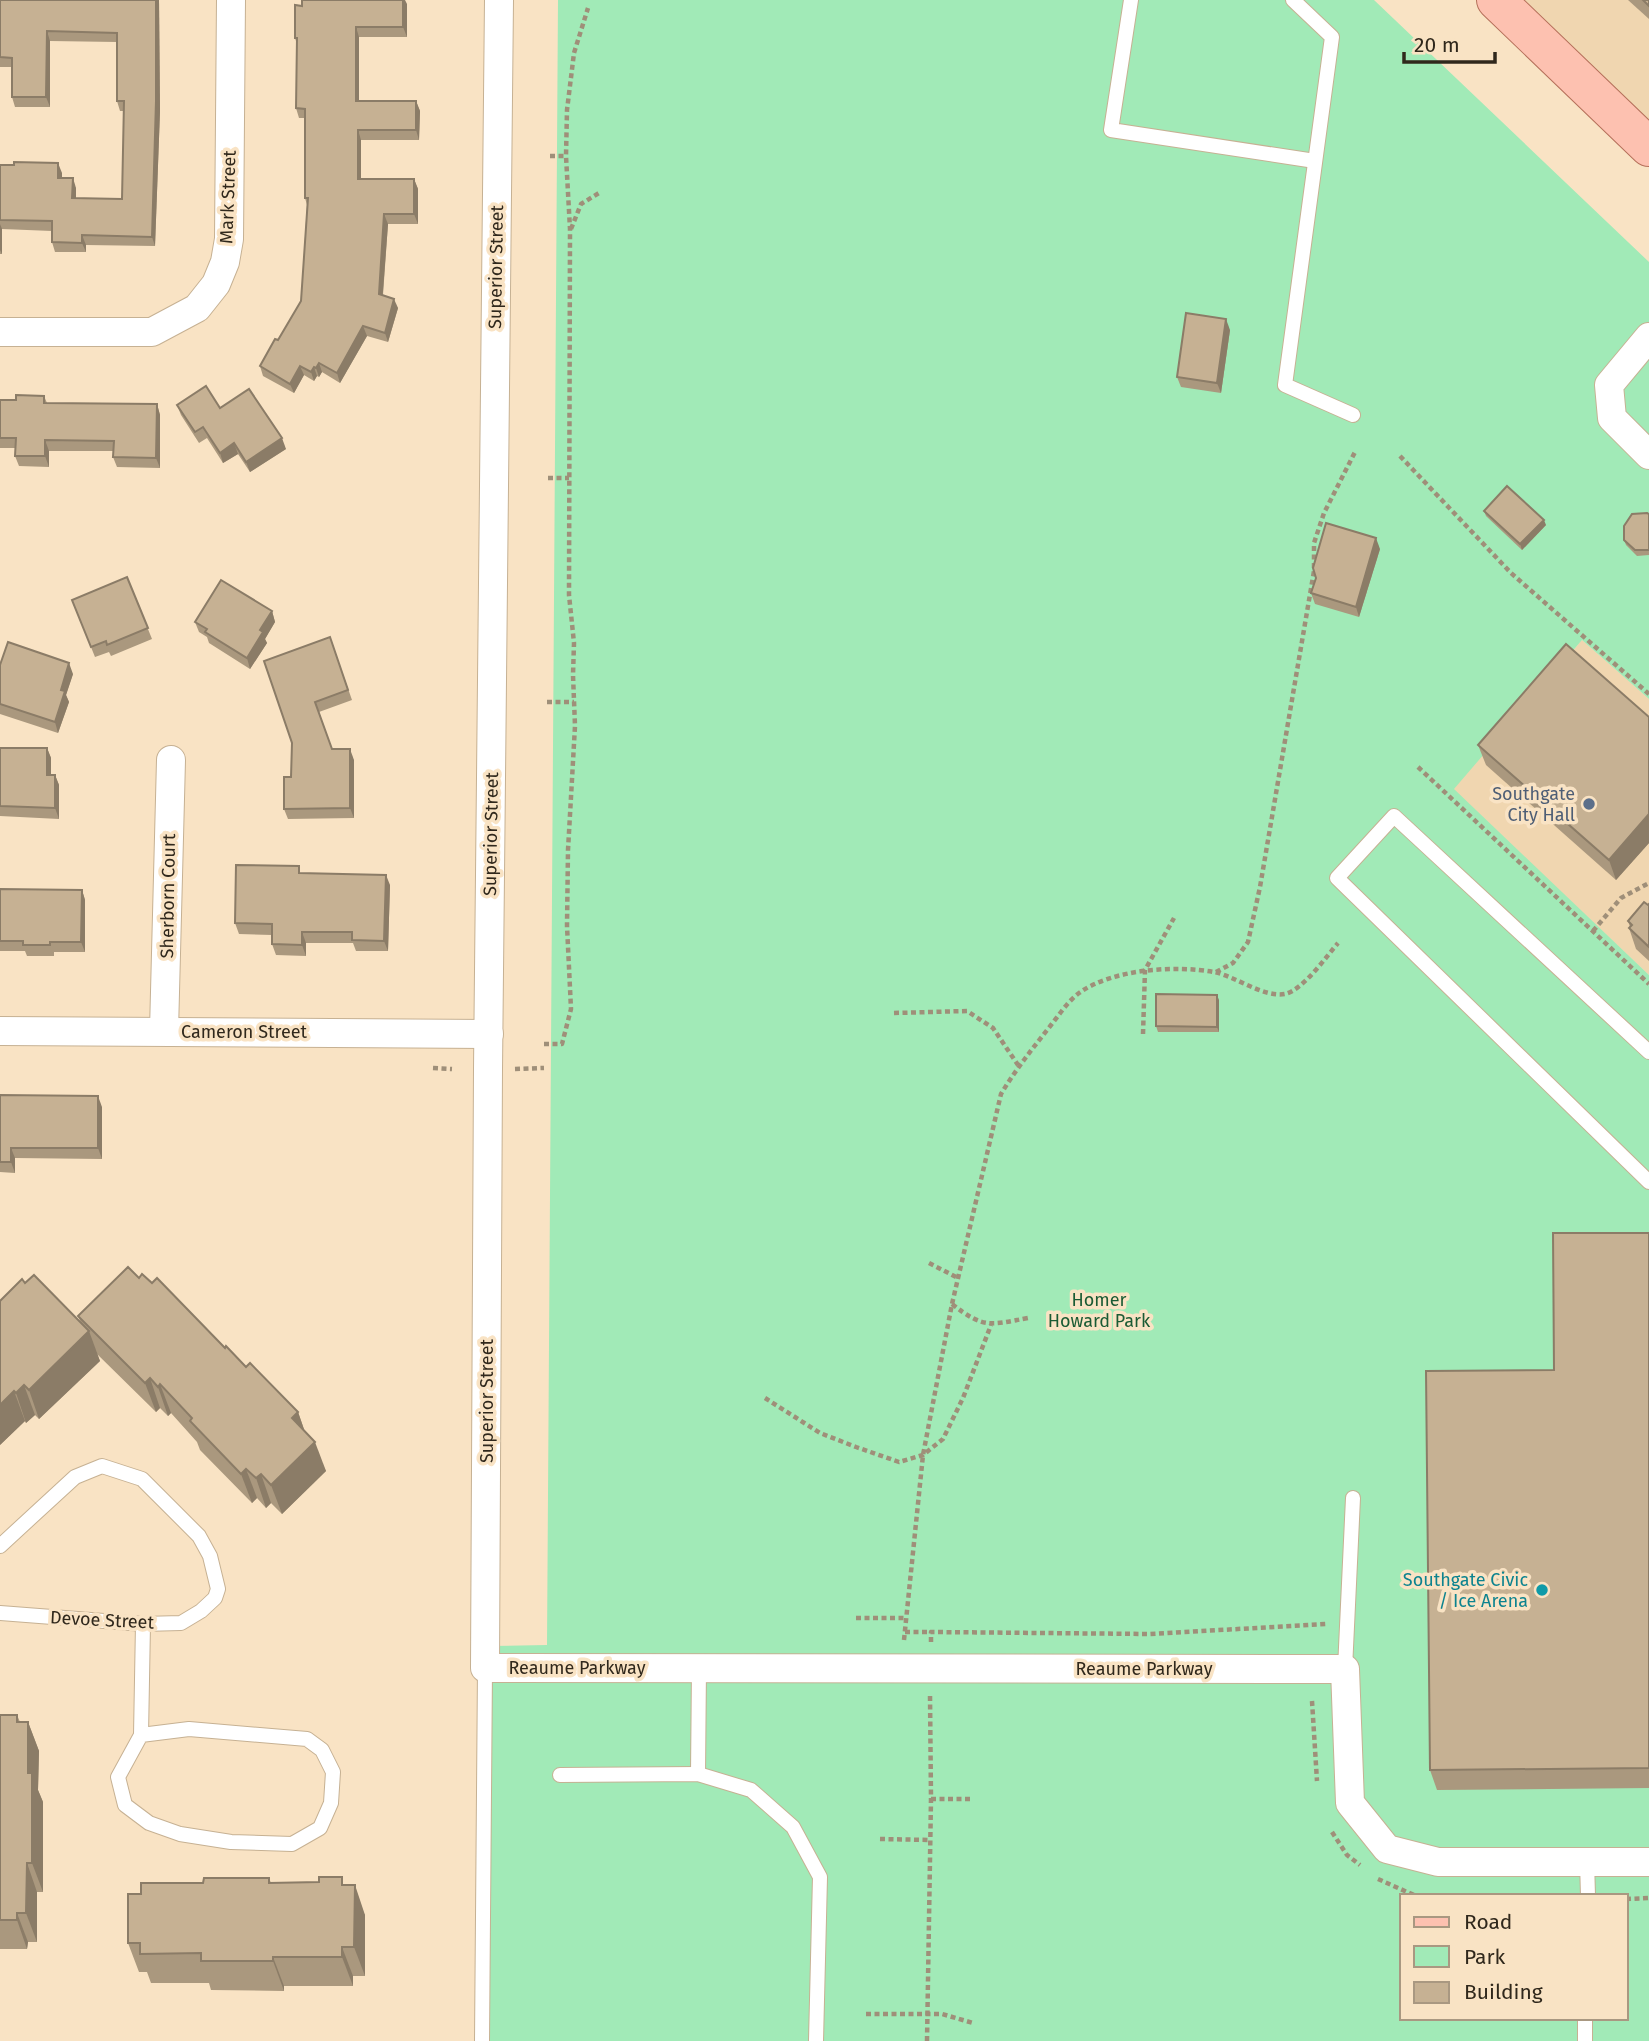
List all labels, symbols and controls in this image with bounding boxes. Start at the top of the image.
scale bar [1404,21,1495,65]
text: 20 m [1414,32,1460,58]
street label: Mark Street [215,149,241,244]
street label: Superior Street [484,204,508,329]
street label: Superior Street [479,771,503,896]
place label: Southgate City Hall [1492,783,1575,826]
marker: Southgate City Hall [1581,796,1597,812]
street label: Sherborn Court [156,833,180,959]
street label: Cameron Street [181,1021,308,1043]
park label: Homer Howard Park [1048,1289,1151,1332]
street label: Superior Street [476,1339,498,1463]
place label: Southgate Civic / Ice Arena [1403,1569,1528,1612]
marker: Southgate Civic / Ice Arena [1534,1582,1550,1598]
street label: Devoe Street [49,1606,155,1634]
street label: Reaume Parkway [508,1657,646,1679]
street label: Reaume Parkway [1075,1658,1213,1680]
legend [1400,1894,1628,2020]
text: Road [1464,1909,1512,1935]
text: Park [1464,1944,1506,1970]
text: Building [1464,1979,1543,2005]

